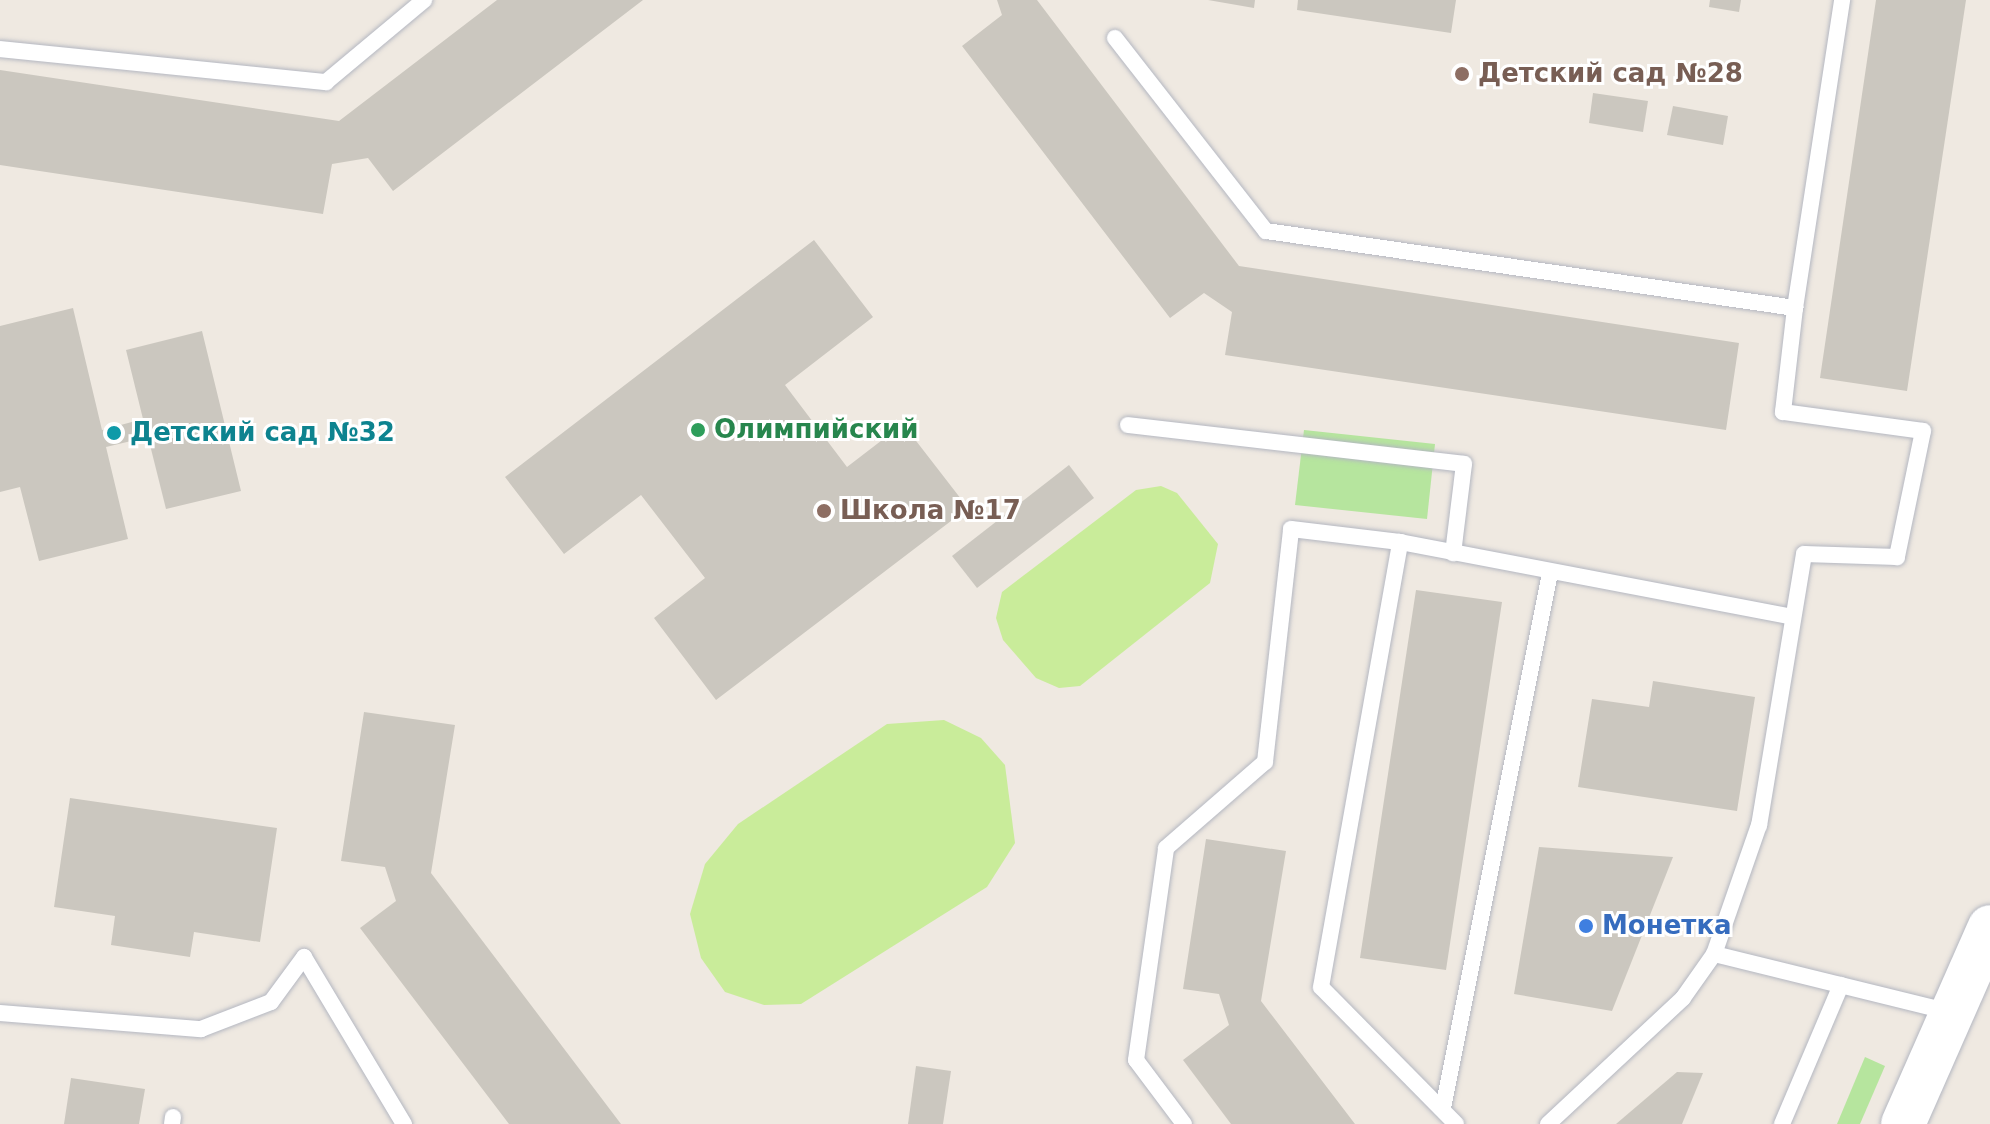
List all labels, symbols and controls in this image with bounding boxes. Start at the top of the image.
place label: Детский сад №28 [1478,58,1743,90]
marker: Детский сад №28 [1453,65,1471,83]
place label: Олимпийский [714,414,919,446]
place label: Детский сад №32 [130,417,395,449]
marker: Олимпийский [689,421,707,439]
marker: Детский сад №32 [105,424,123,442]
place label: Школа №17 [840,495,1021,527]
marker: Школа №17 [815,502,833,520]
place label: Монетка [1602,910,1732,942]
marker: Монетка [1577,917,1595,935]

